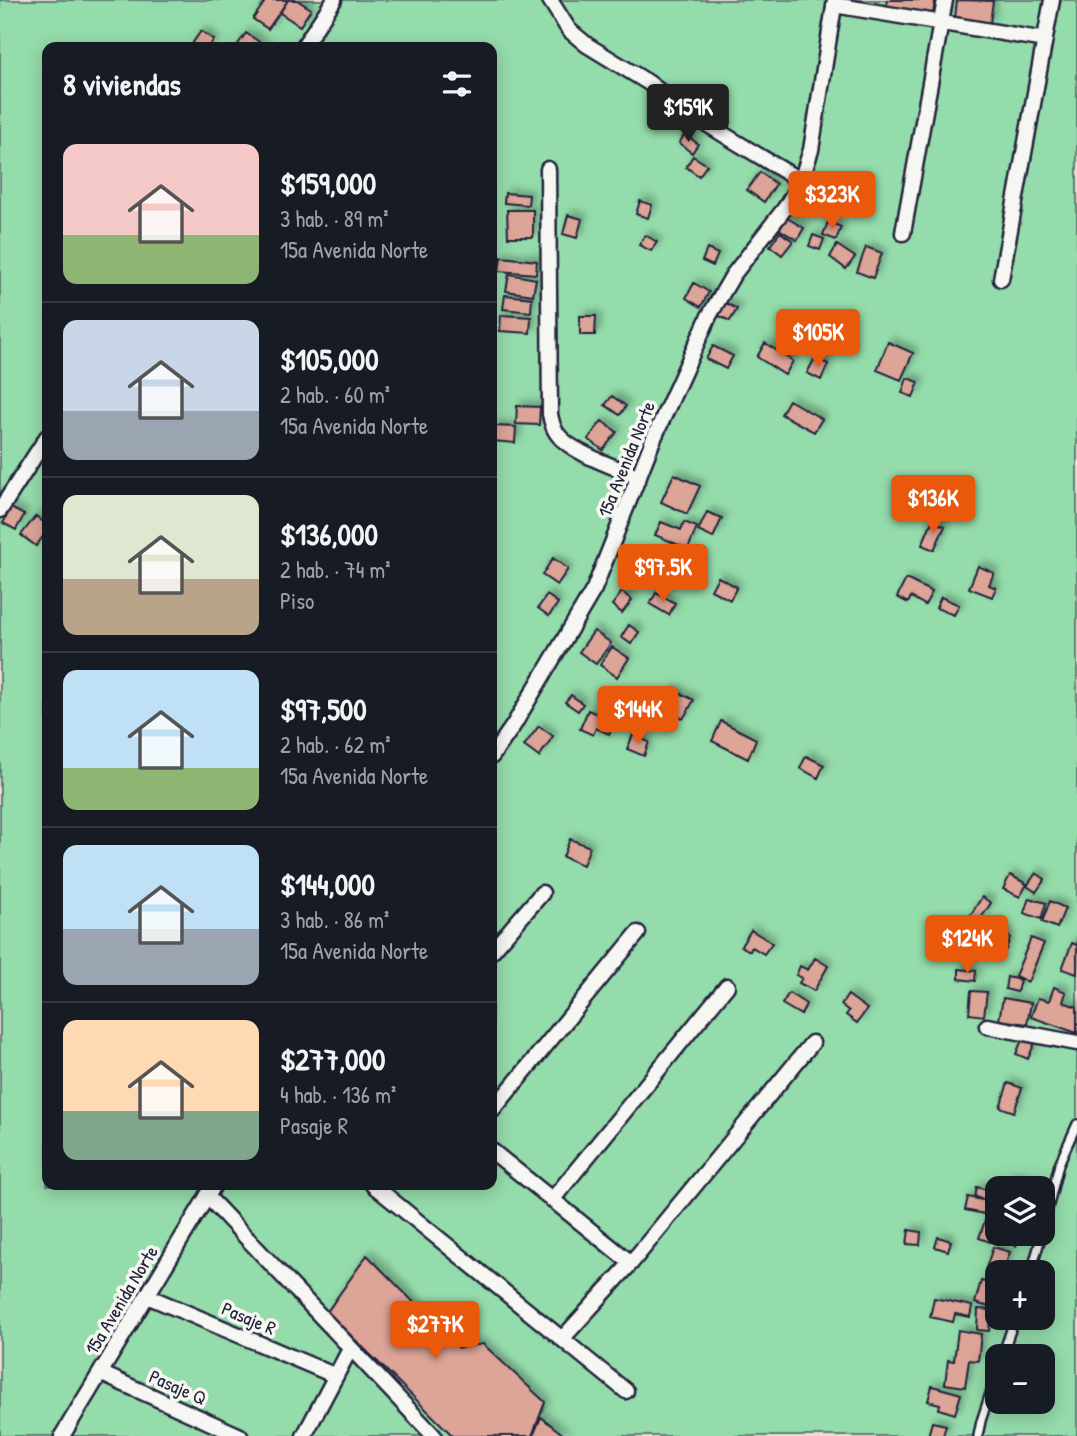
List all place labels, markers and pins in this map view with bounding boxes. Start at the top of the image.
pin: $159K [639,85,737,144]
pin: $323K [783,172,881,231]
pin: $105K [769,310,867,369]
pin: $136K [884,476,982,535]
pin: $97.5K [606,544,720,604]
pin: $144K [589,686,687,746]
pin: $124K [918,916,1016,975]
pin: $277K [386,1302,484,1361]

